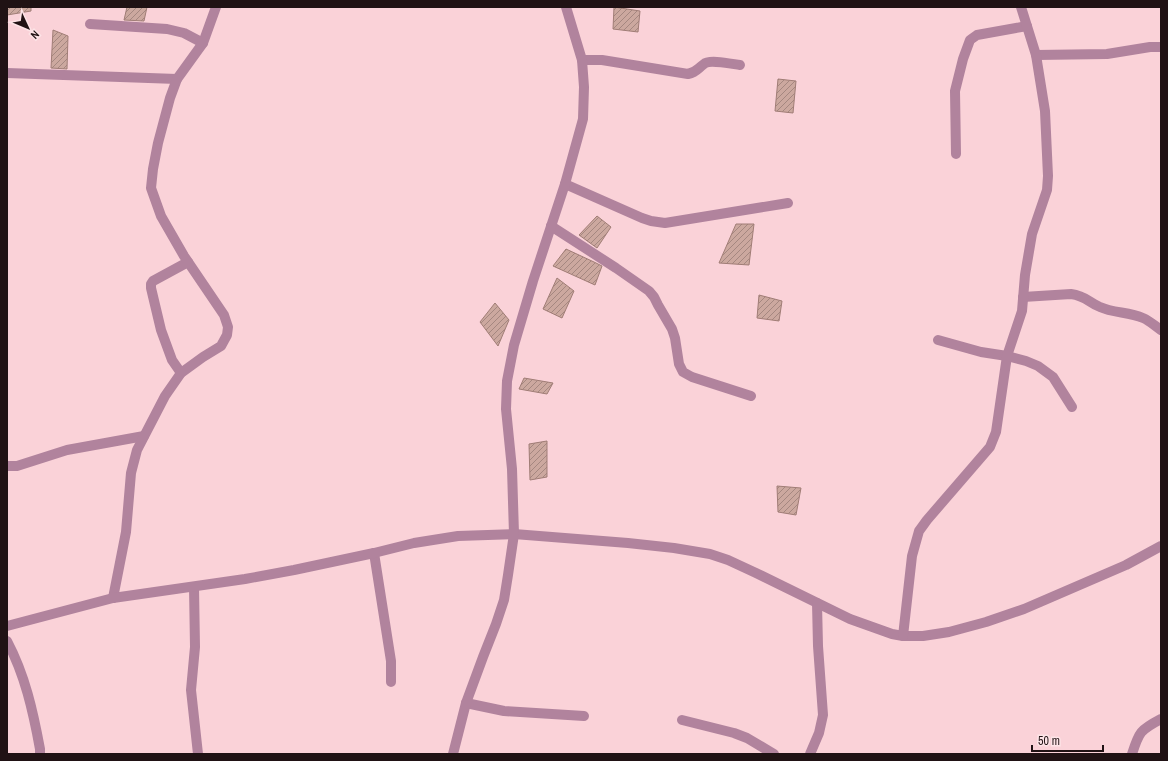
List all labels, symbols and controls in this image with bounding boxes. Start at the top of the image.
north arrow [8,8,48,48]
text: N [28,28,42,42]
scale bar [1032,727,1103,753]
text: 50 m [1038,733,1060,749]

